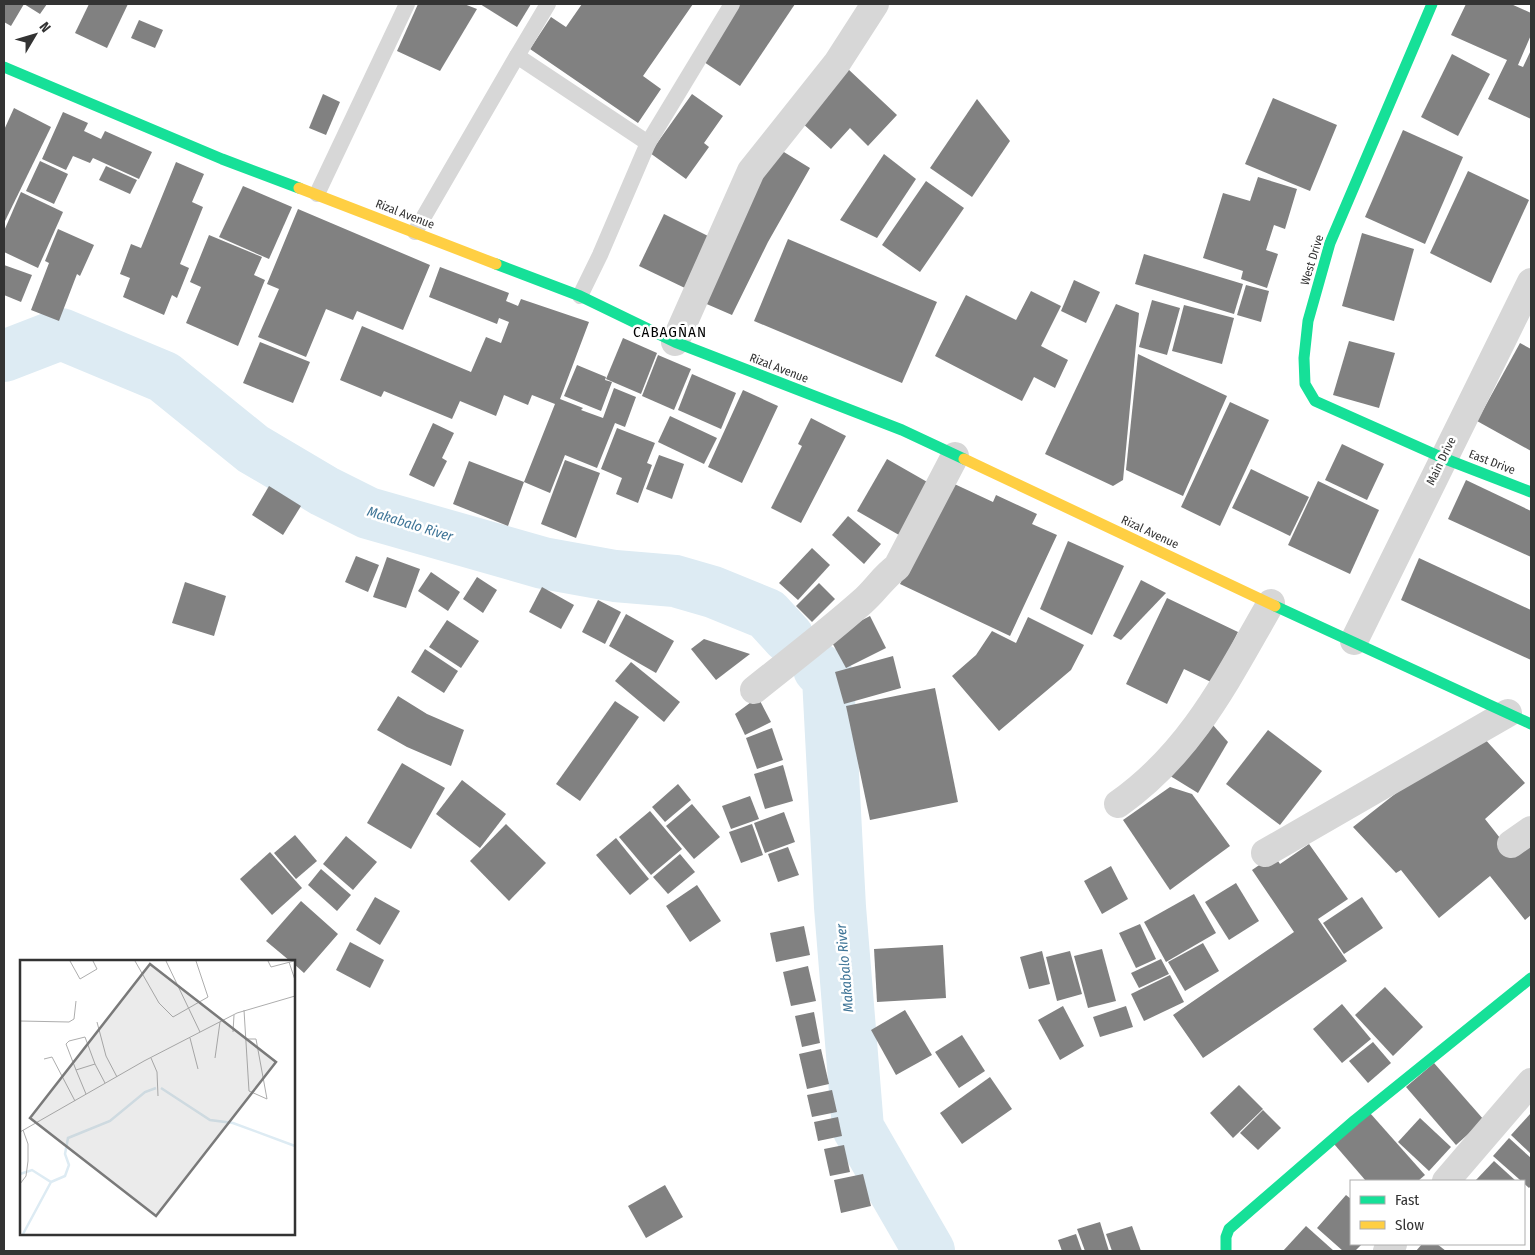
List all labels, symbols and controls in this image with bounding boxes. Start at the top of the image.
north arrow [10,10,60,60]
text: N [36,19,54,36]
street label: Rizal Avenue [374,196,437,232]
street label: West Drive [1298,233,1326,287]
district label: CABAGÑAN [633,323,707,341]
street label: Rizal Avenue [748,350,811,386]
street label: Main Drive [1423,435,1459,487]
street label: East Drive [1467,447,1517,477]
water label: Makabalo River [365,503,456,545]
street label: Rizal Avenue [1119,513,1181,551]
water label: Makabalo River [833,922,857,1013]
inset map [20,960,295,1235]
legend [1350,1180,1525,1245]
text: Fast [1395,1191,1419,1209]
text: Slow [1395,1216,1424,1234]

